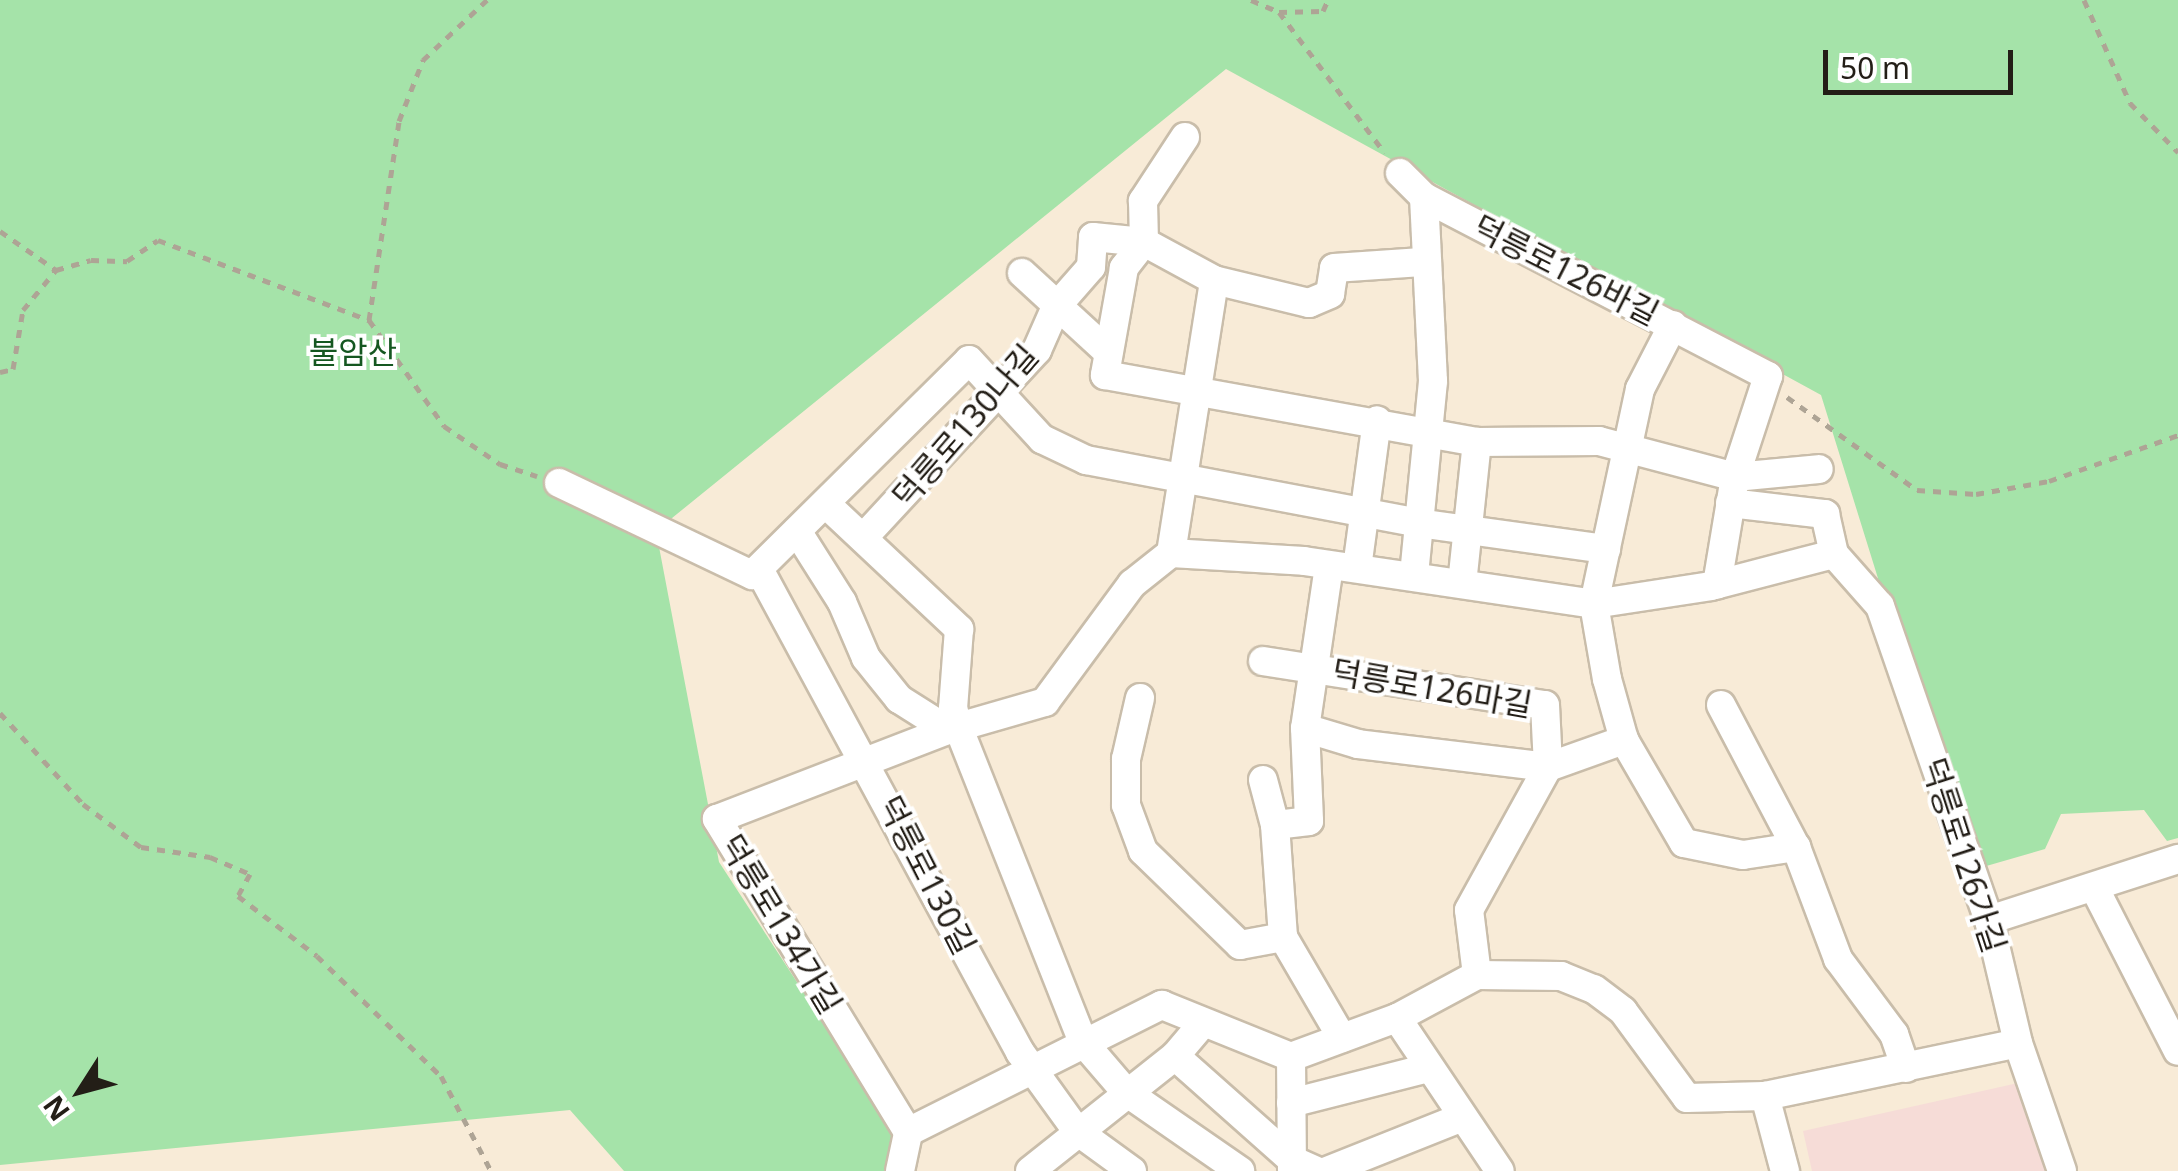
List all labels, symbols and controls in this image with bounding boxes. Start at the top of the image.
scale bar [1828,30,2018,92]
text: 50 m [1840,47,1910,88]
street label: 덕릉로126바길 [1467,207,1665,333]
park label: 불암산 [309,333,397,371]
street label: 덕릉로130나길 [884,337,1046,515]
street label: 덕릉로126마길 [1329,652,1535,724]
street label: 덕릉로126가길 [1915,753,2013,957]
street label: 덕릉로130길 [871,789,983,961]
street label: 덕릉로134가길 [712,827,850,1021]
north arrow [30,1041,130,1141]
text: N [34,1088,78,1129]

